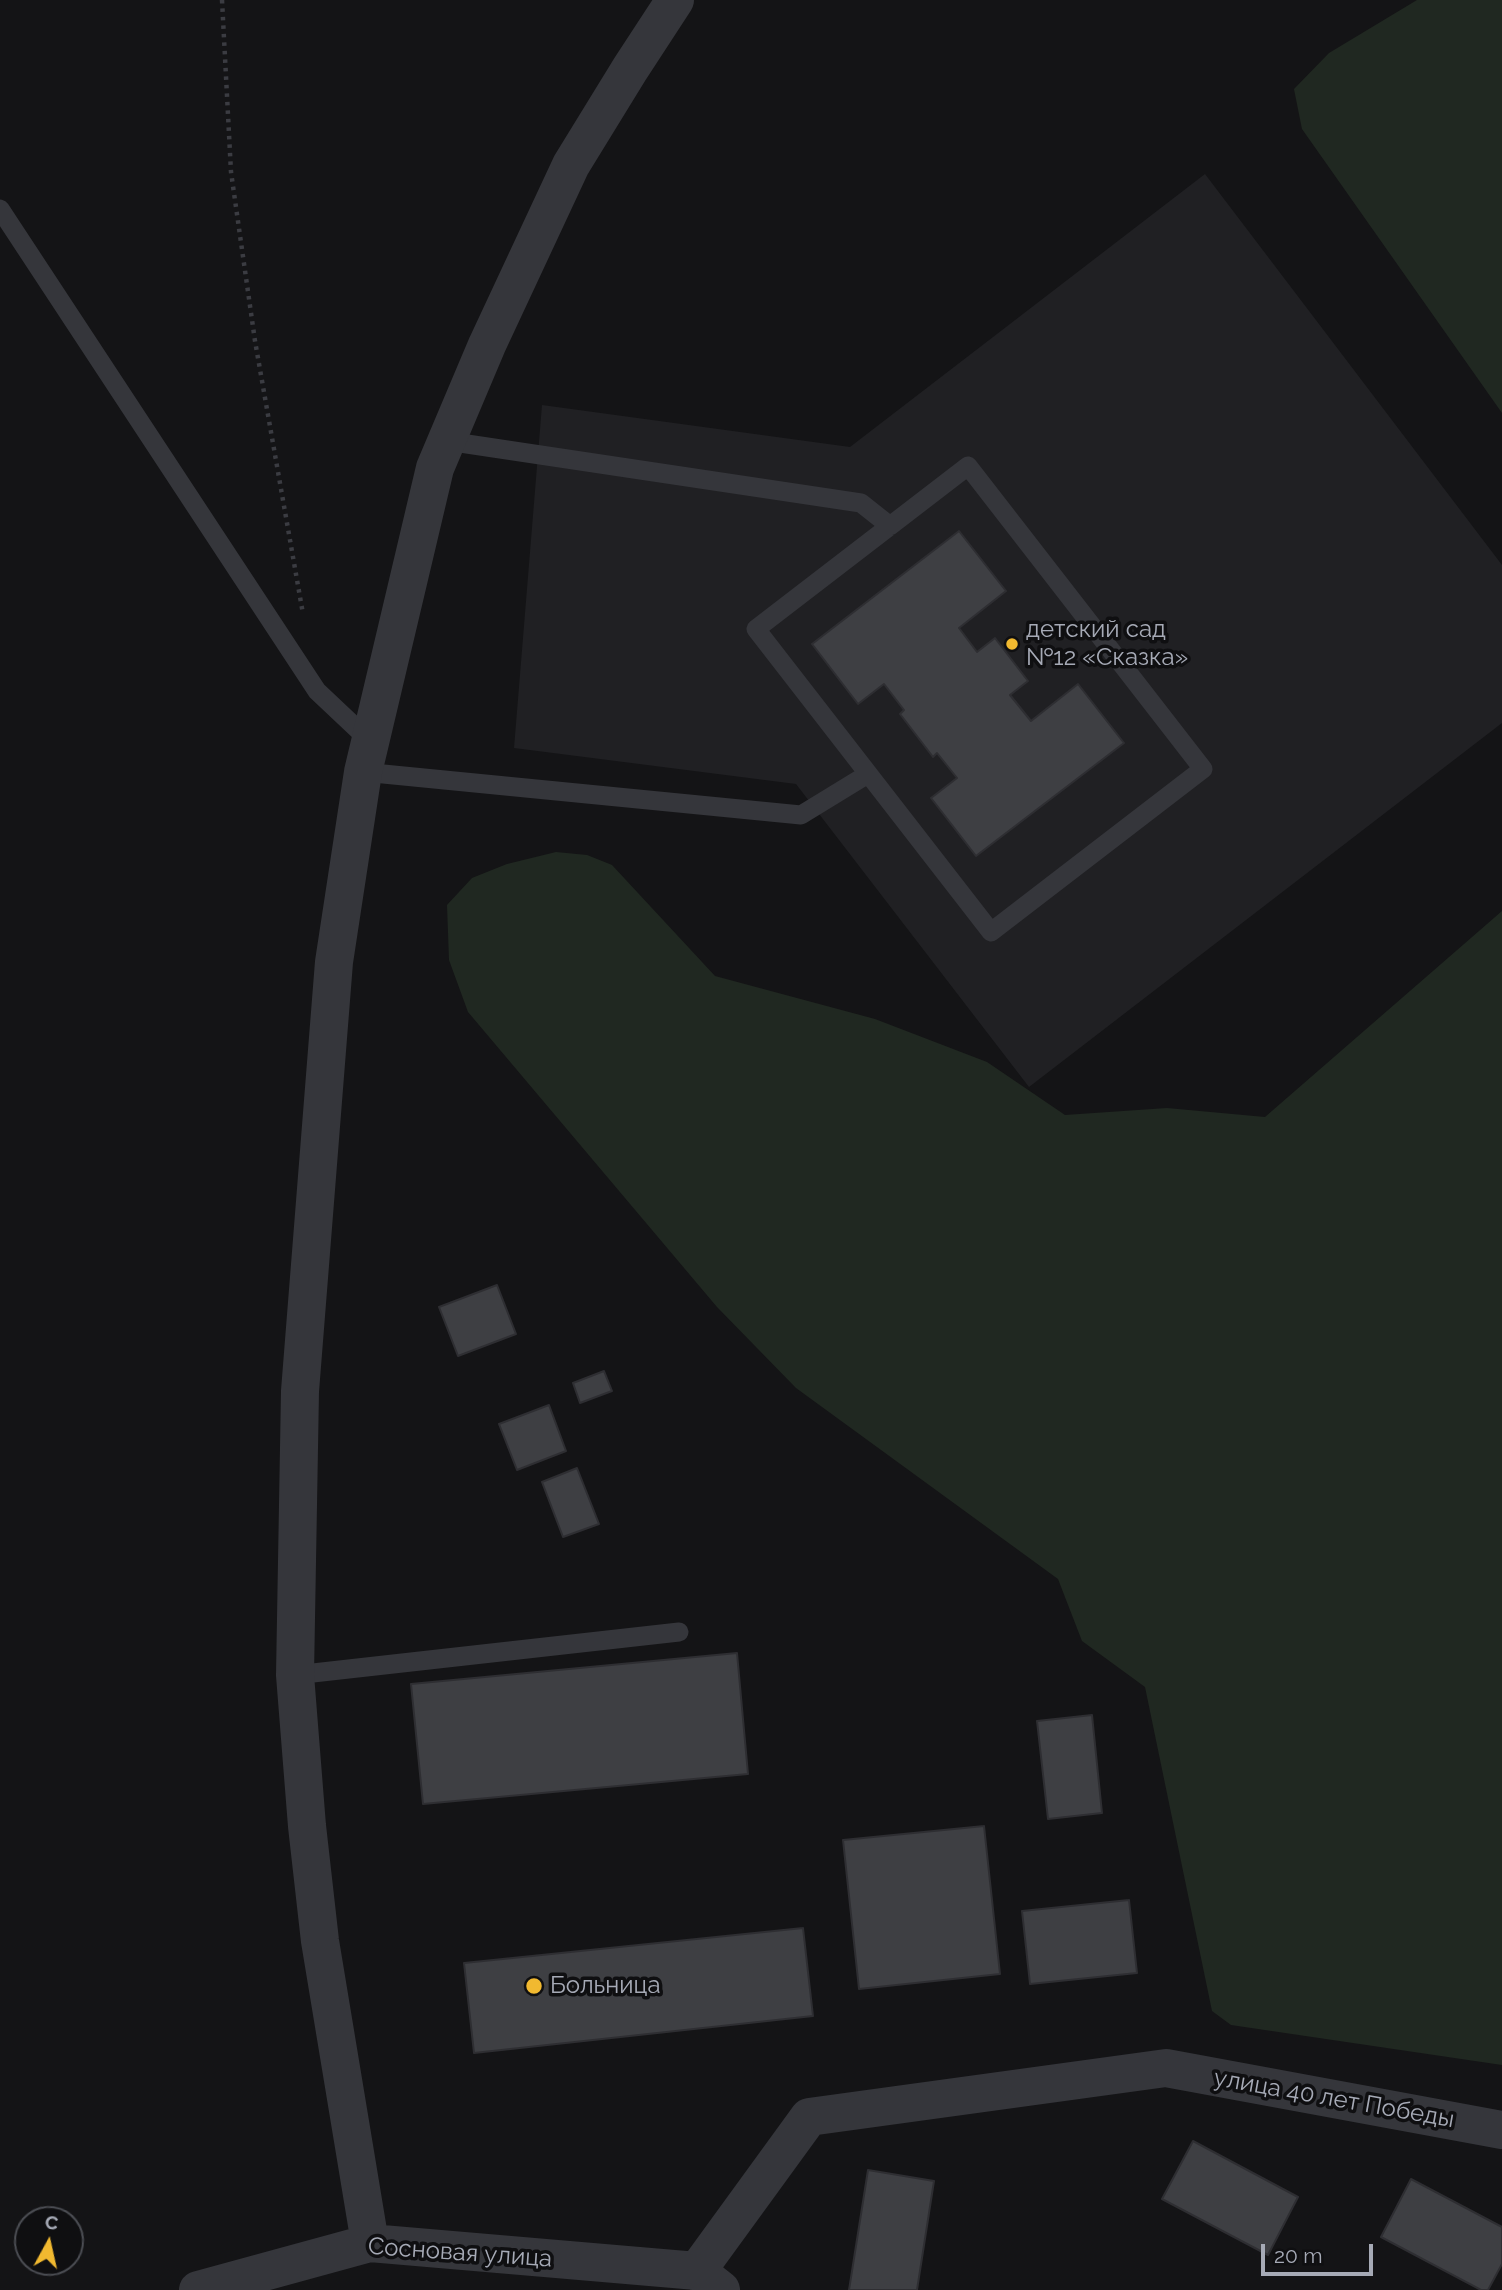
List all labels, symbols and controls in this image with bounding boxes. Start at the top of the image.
place label: детский сад №12 «Сказка» [1026,616,1188,672]
marker: детский сад №12 «Сказка» [1004,636,1020,652]
place label: Больница [550,1972,661,2000]
marker: Больница [524,1976,544,1996]
street label: улица 40 лет Победы [1212,2064,1456,2134]
north arrow [14,2206,84,2276]
text: С [44,2210,60,2234]
scale bar [1264,2230,1376,2274]
street label: Сосновая улица [367,2232,553,2274]
text: 20 m [1274,2243,1322,2268]

